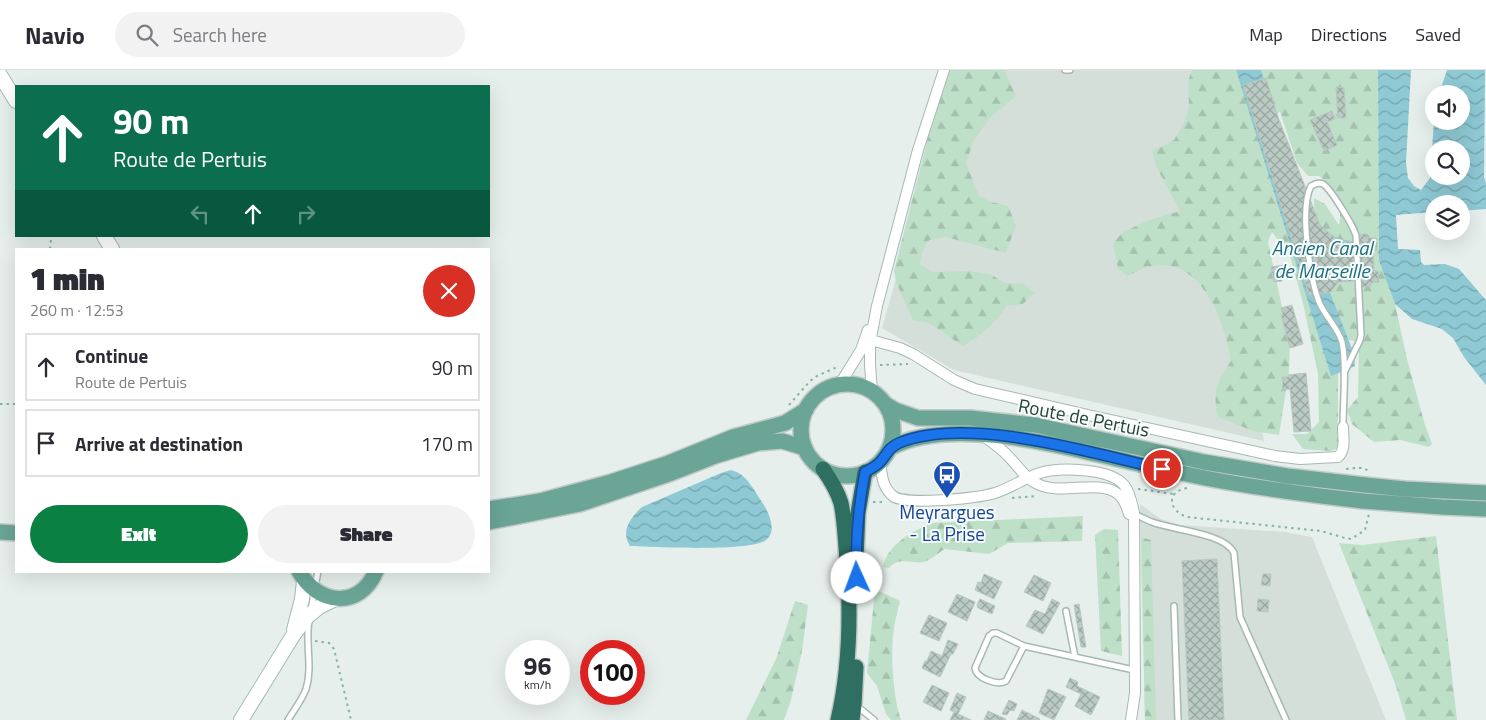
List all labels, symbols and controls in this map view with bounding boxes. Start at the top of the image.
search box [115,12,465,57]
text: Navio [25,17,85,53]
text: Search here [173,20,267,49]
icon: search [133,21,161,49]
text: Map [1249,21,1283,48]
text: Directions [1311,21,1387,48]
text: Saved [1415,21,1461,48]
map controls [1425,85,1470,240]
button: sound [1425,85,1470,130]
text: 90 m [113,94,189,148]
icon: ahead [30,105,95,170]
button: search [1425,140,1470,185]
text: Route de Pertuis [113,142,267,176]
button: layers [1425,195,1470,240]
icon: left [186,200,214,228]
icon: ahead [239,200,267,228]
icon: right [292,200,320,228]
water label: Ancien Canal de Marseille [1272,232,1375,286]
text: 1 min [30,256,105,302]
button: close [423,265,475,317]
text: 260 m · 12:53 [30,298,124,322]
text: Continue [75,341,148,370]
icon: ahead [32,353,60,381]
text: 90 m [432,353,473,382]
text: Route de Pertuis [75,370,187,394]
street label: Route de Pertuis [1016,390,1152,444]
icon: arrive [32,429,60,457]
text: Arrive at destination [75,429,243,458]
text: 170 m [421,429,473,458]
pin [1141,448,1183,490]
icon: arrive [1148,455,1176,483]
bus stop icon: Meyrargues - La Prise [932,460,962,499]
place label: Meyrargues - La Prise [899,497,995,548]
button: Exit [30,505,248,563]
button: Share [258,505,475,563]
position arrow [830,551,882,603]
speed limit sign: 100 [580,640,645,705]
text: 96 [523,647,552,685]
text: km/h [524,675,551,694]

